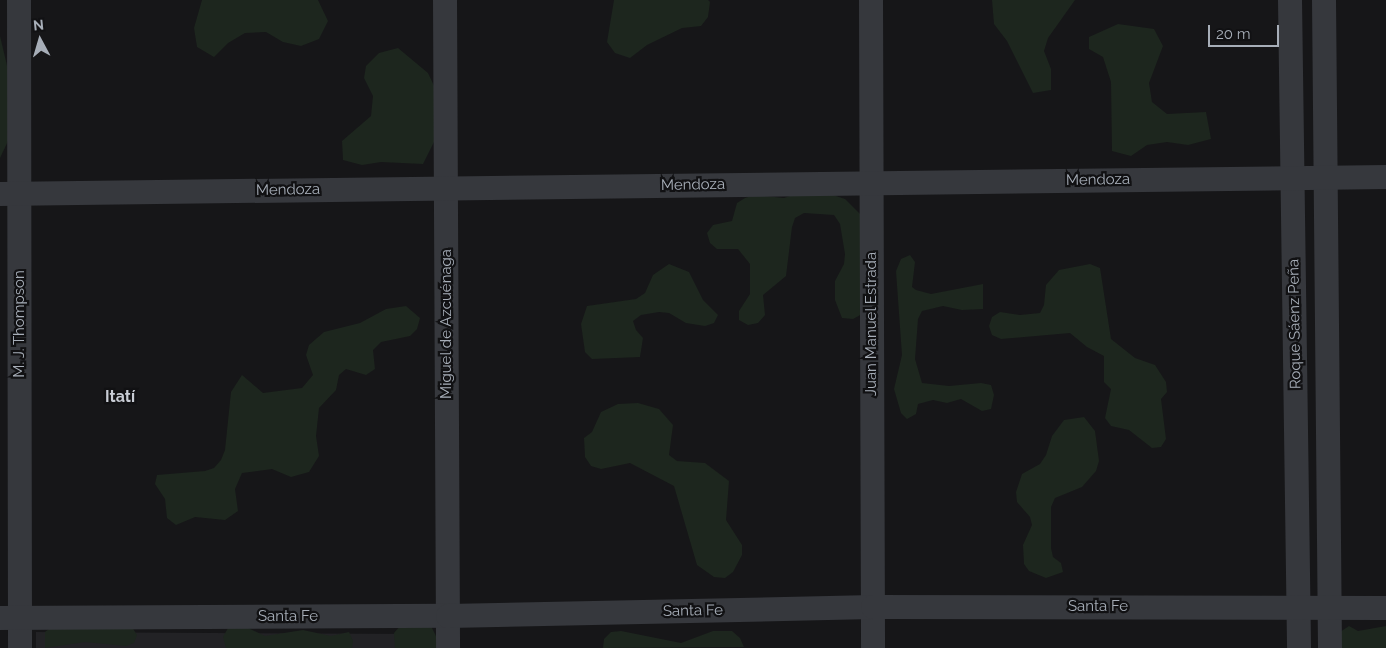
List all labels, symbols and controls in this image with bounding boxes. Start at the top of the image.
north arrow [15,15,65,65]
scale bar [1211,15,1282,47]
text: N [32,17,45,34]
text: 20 m [1216,25,1251,43]
street label: Mendoza [1066,170,1130,190]
street label: Mendoza [661,175,725,195]
street label: Mendoza [256,180,320,200]
street label: Miguel de Azcuénaga [438,249,456,399]
street label: Juan Manuel Estrada [863,252,881,396]
street label: Roque Sáenz Peña [1285,259,1305,389]
street label: M. J. Thompson [11,270,29,378]
district label: Itatí [105,387,135,407]
street label: Santa Fe [1068,598,1128,616]
street label: Santa Fe [663,601,723,621]
street label: Santa Fe [258,608,318,626]

